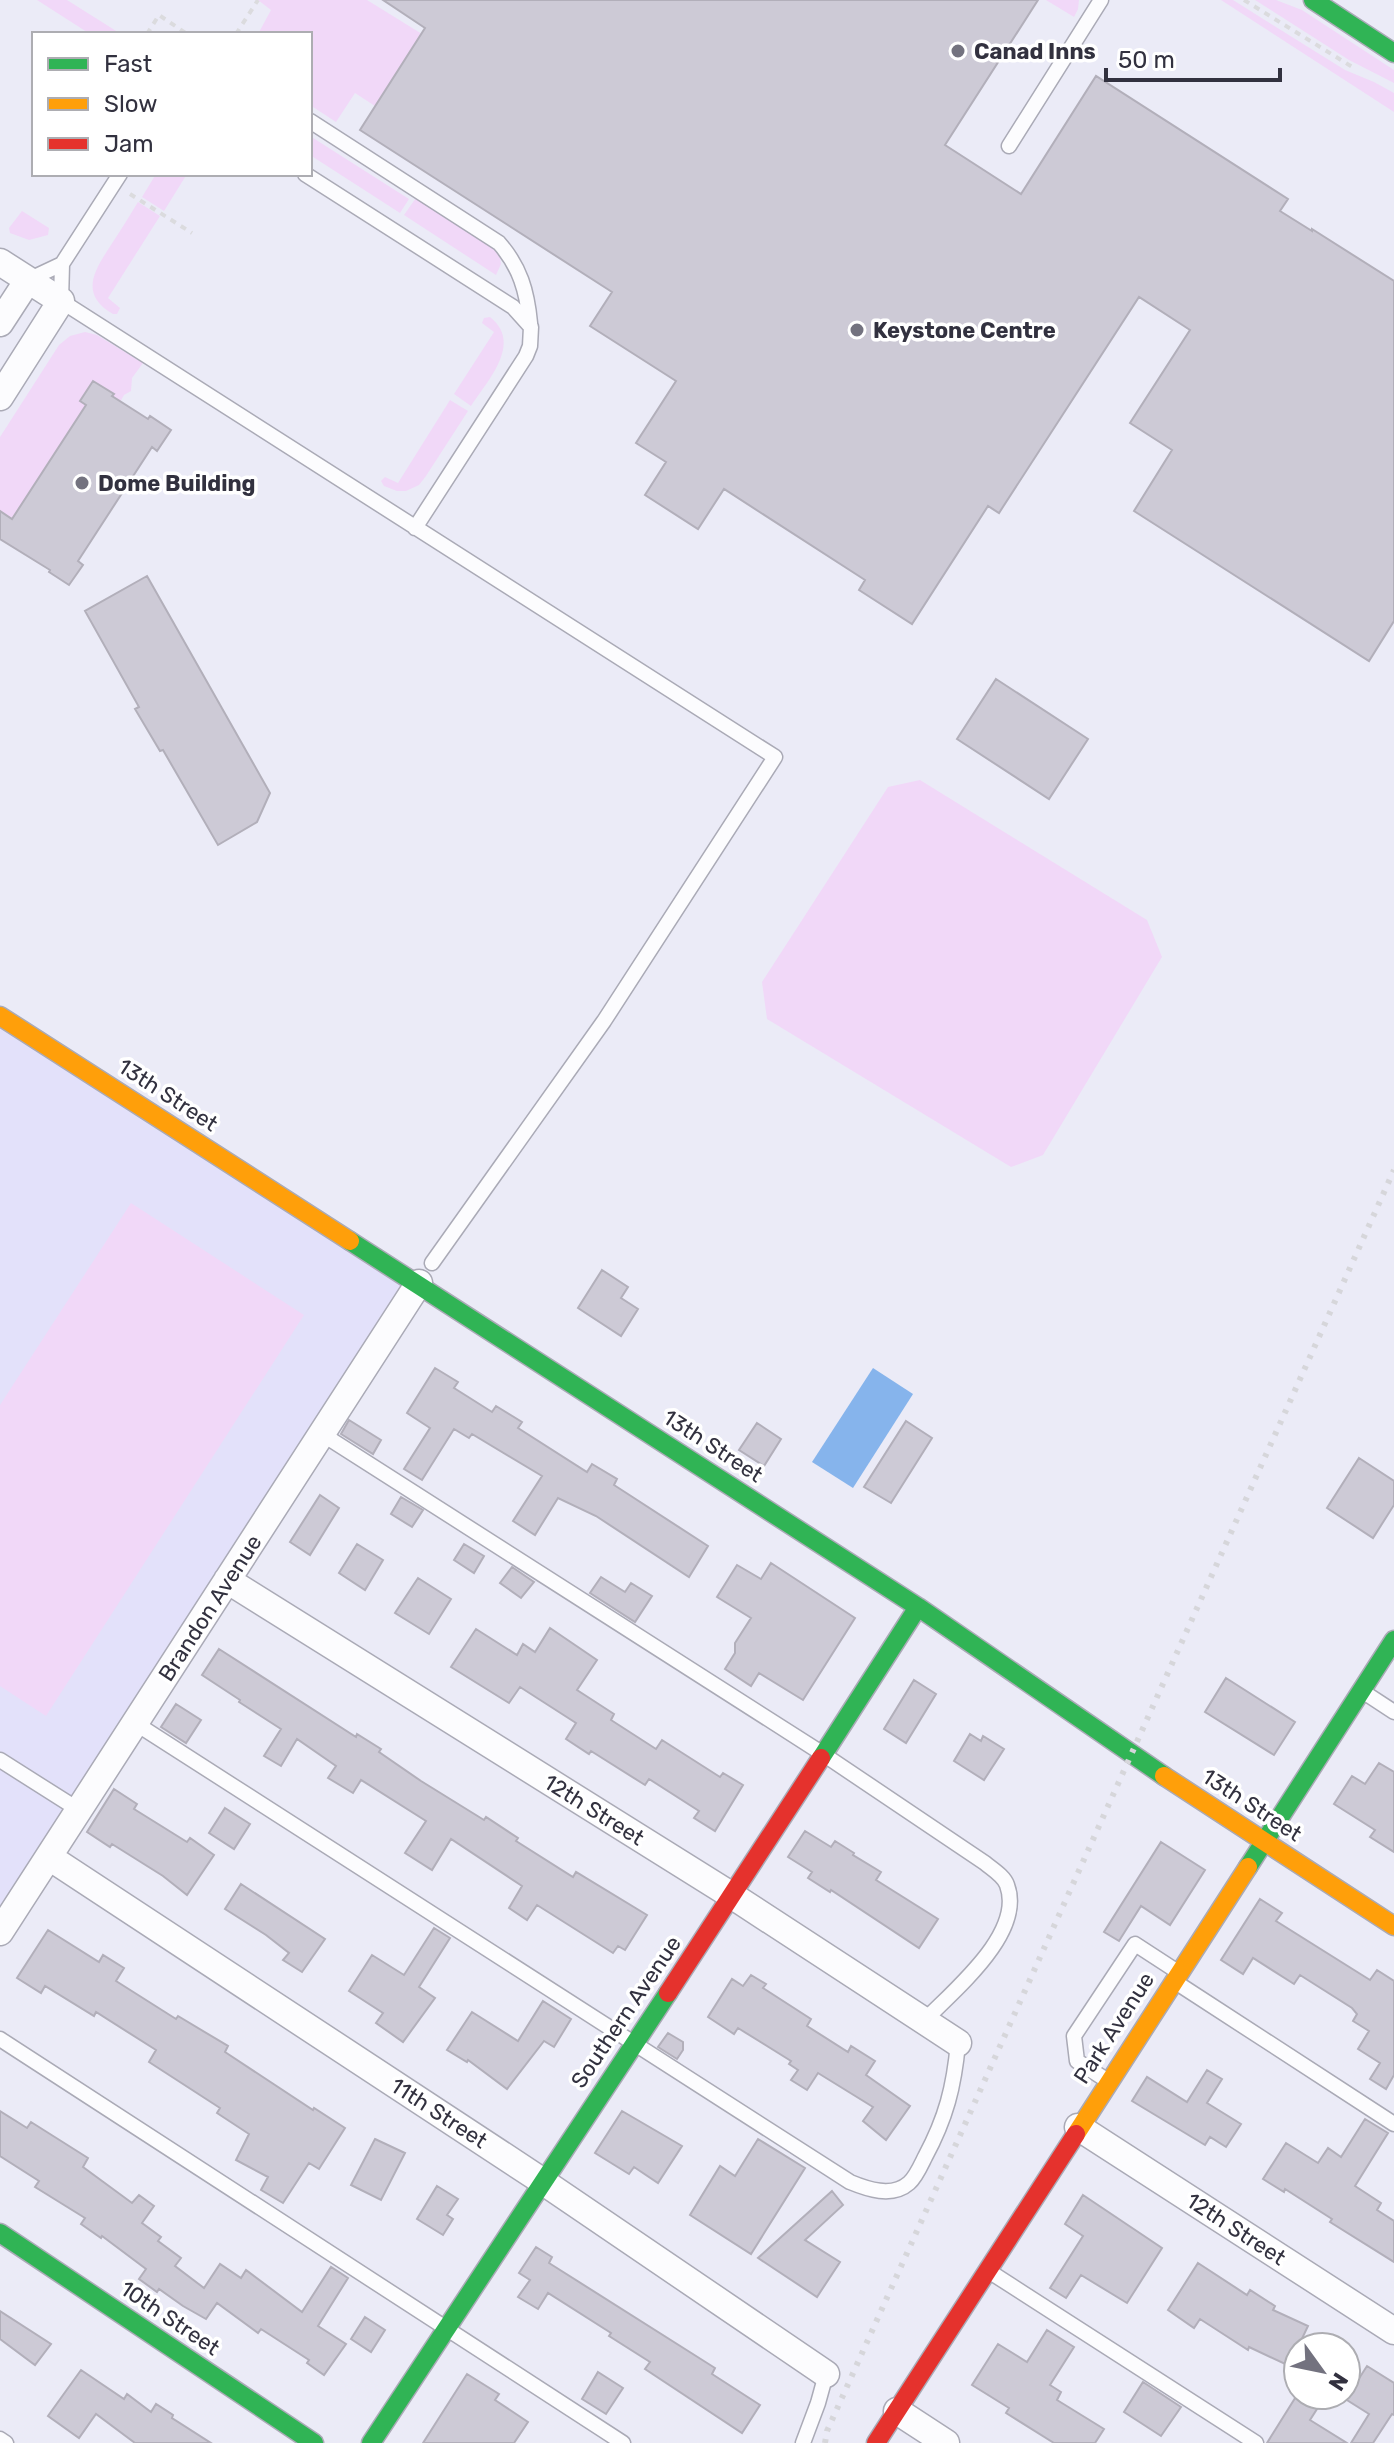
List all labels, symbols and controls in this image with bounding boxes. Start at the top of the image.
legend [32,32,312,176]
scale bar [1106,32,1280,82]
place label: Canad Inns [974,38,1096,65]
marker: Canad Inns [949,42,967,60]
text: 50 m [1118,46,1175,74]
text: Fast [104,50,152,78]
text: Slow [104,90,157,118]
text: Jam [104,130,154,158]
place label: Keystone Centre [873,317,1056,344]
marker: Keystone Centre [848,321,866,339]
place label: Dome Building [98,470,256,497]
marker: Dome Building [73,474,91,492]
street label: 13th Street [113,1053,223,1137]
street label: 13th Street [658,1404,768,1488]
street label: Brandon Avenue [153,1530,267,1686]
street label: 13th Street [1197,1763,1307,1847]
street label: 12th Street [539,1769,650,1852]
street label: Southern Avenue [565,1931,687,2093]
street label: Park Avenue [1068,1967,1160,2089]
street label: 11th Street [386,2072,493,2154]
street label: 12th Street [1181,2187,1291,2271]
street label: 10th Street [115,2275,225,2361]
north arrow [1282,2331,1362,2411]
text: N [1323,2368,1354,2396]

